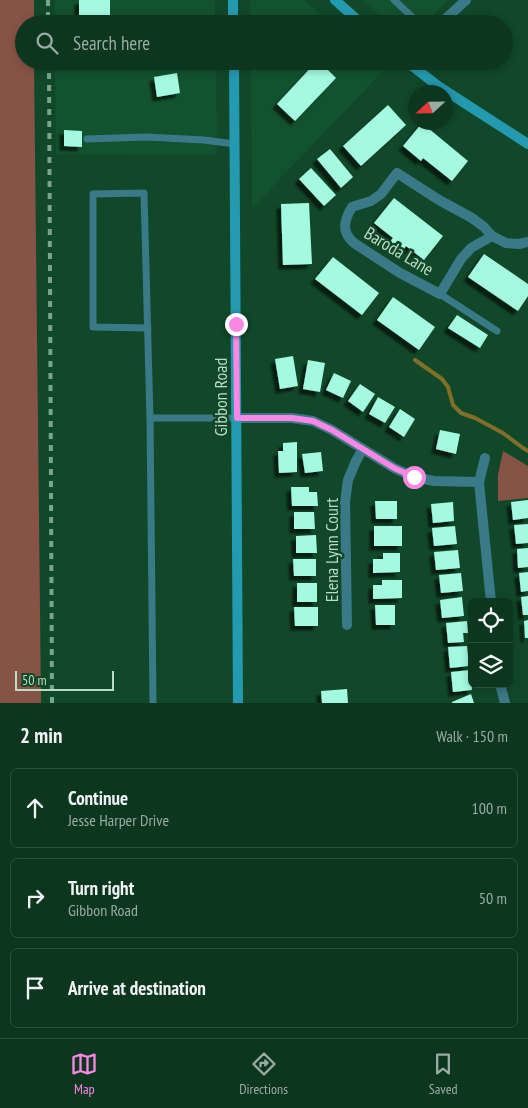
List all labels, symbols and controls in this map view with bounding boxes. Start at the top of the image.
search box [15,15,513,70]
icon: search [33,29,61,57]
text: Search here [73,31,150,55]
north arrow [408,85,453,130]
street label: Baroda Lane [360,221,438,281]
route end [225,313,248,336]
street label: Gibbon Road [209,358,232,436]
route start [403,466,426,489]
street label: Elena Lynn Court [320,498,343,602]
map controls [468,598,513,688]
button: locate [468,598,513,643]
button: layers [468,643,513,688]
scale bar [15,668,114,691]
text: 50 m [22,671,47,689]
text: 2 min [20,722,62,749]
text: Walk · 150 m [436,726,508,746]
text: Continue [68,786,128,810]
icon: ahead [21,794,49,822]
text: 100 m [472,798,507,818]
text: Jesse Harper Drive [68,810,169,830]
text: Turn right [68,876,134,900]
icon: right [21,884,49,912]
text: 50 m [479,888,507,908]
text: Gibbon Road [68,900,138,920]
icon: arrive [21,974,49,1002]
text: Arrive at destination [68,976,206,1000]
tab: Map [70,1050,98,1098]
tab: Directions [239,1050,288,1098]
tab: Saved [429,1050,458,1098]

